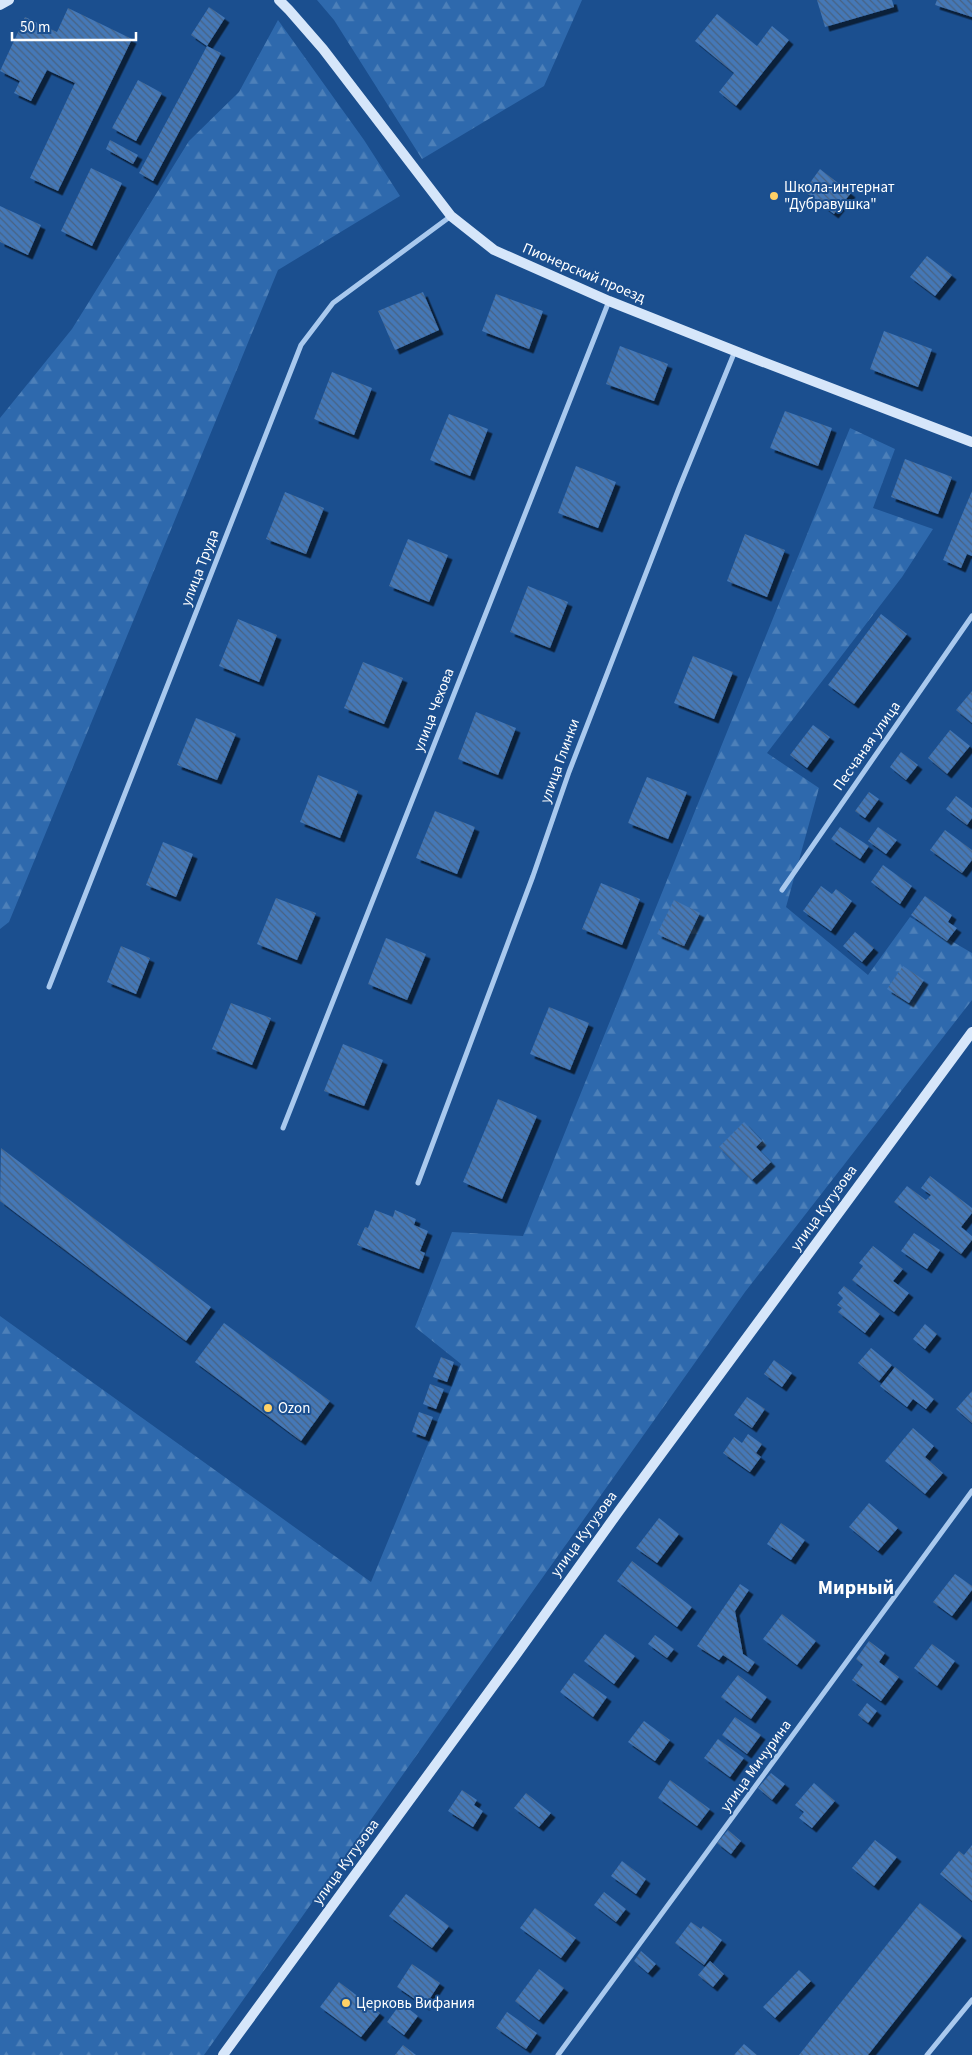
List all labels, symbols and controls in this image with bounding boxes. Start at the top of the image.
scale bar [12,10,136,42]
text: 50 m [20,17,50,38]
place label: Школа-интернат "Дубравушка" [784,177,895,215]
marker: Школа-интернат "Дубравушка" [768,190,780,202]
street label: Пионерский проезд [519,238,649,308]
street label: улица Труда [176,527,224,609]
street label: улица Чехова [408,665,460,755]
street label: Песчаная улица [828,697,906,795]
street label: улица Глинки [535,716,585,806]
street label: улица Кутузова [786,1161,862,1255]
place label: Ozon [278,1398,310,1419]
marker: Ozon [262,1402,274,1414]
street label: улица Кутузова [546,1487,622,1581]
district label: Мирный [818,1574,894,1602]
street label: улица Мичурина [715,1716,797,1816]
street label: улица Кутузова [308,1815,384,1909]
place label: Церковь Вифания [356,1993,475,2014]
marker: Церковь Вифания [340,1997,352,2009]

